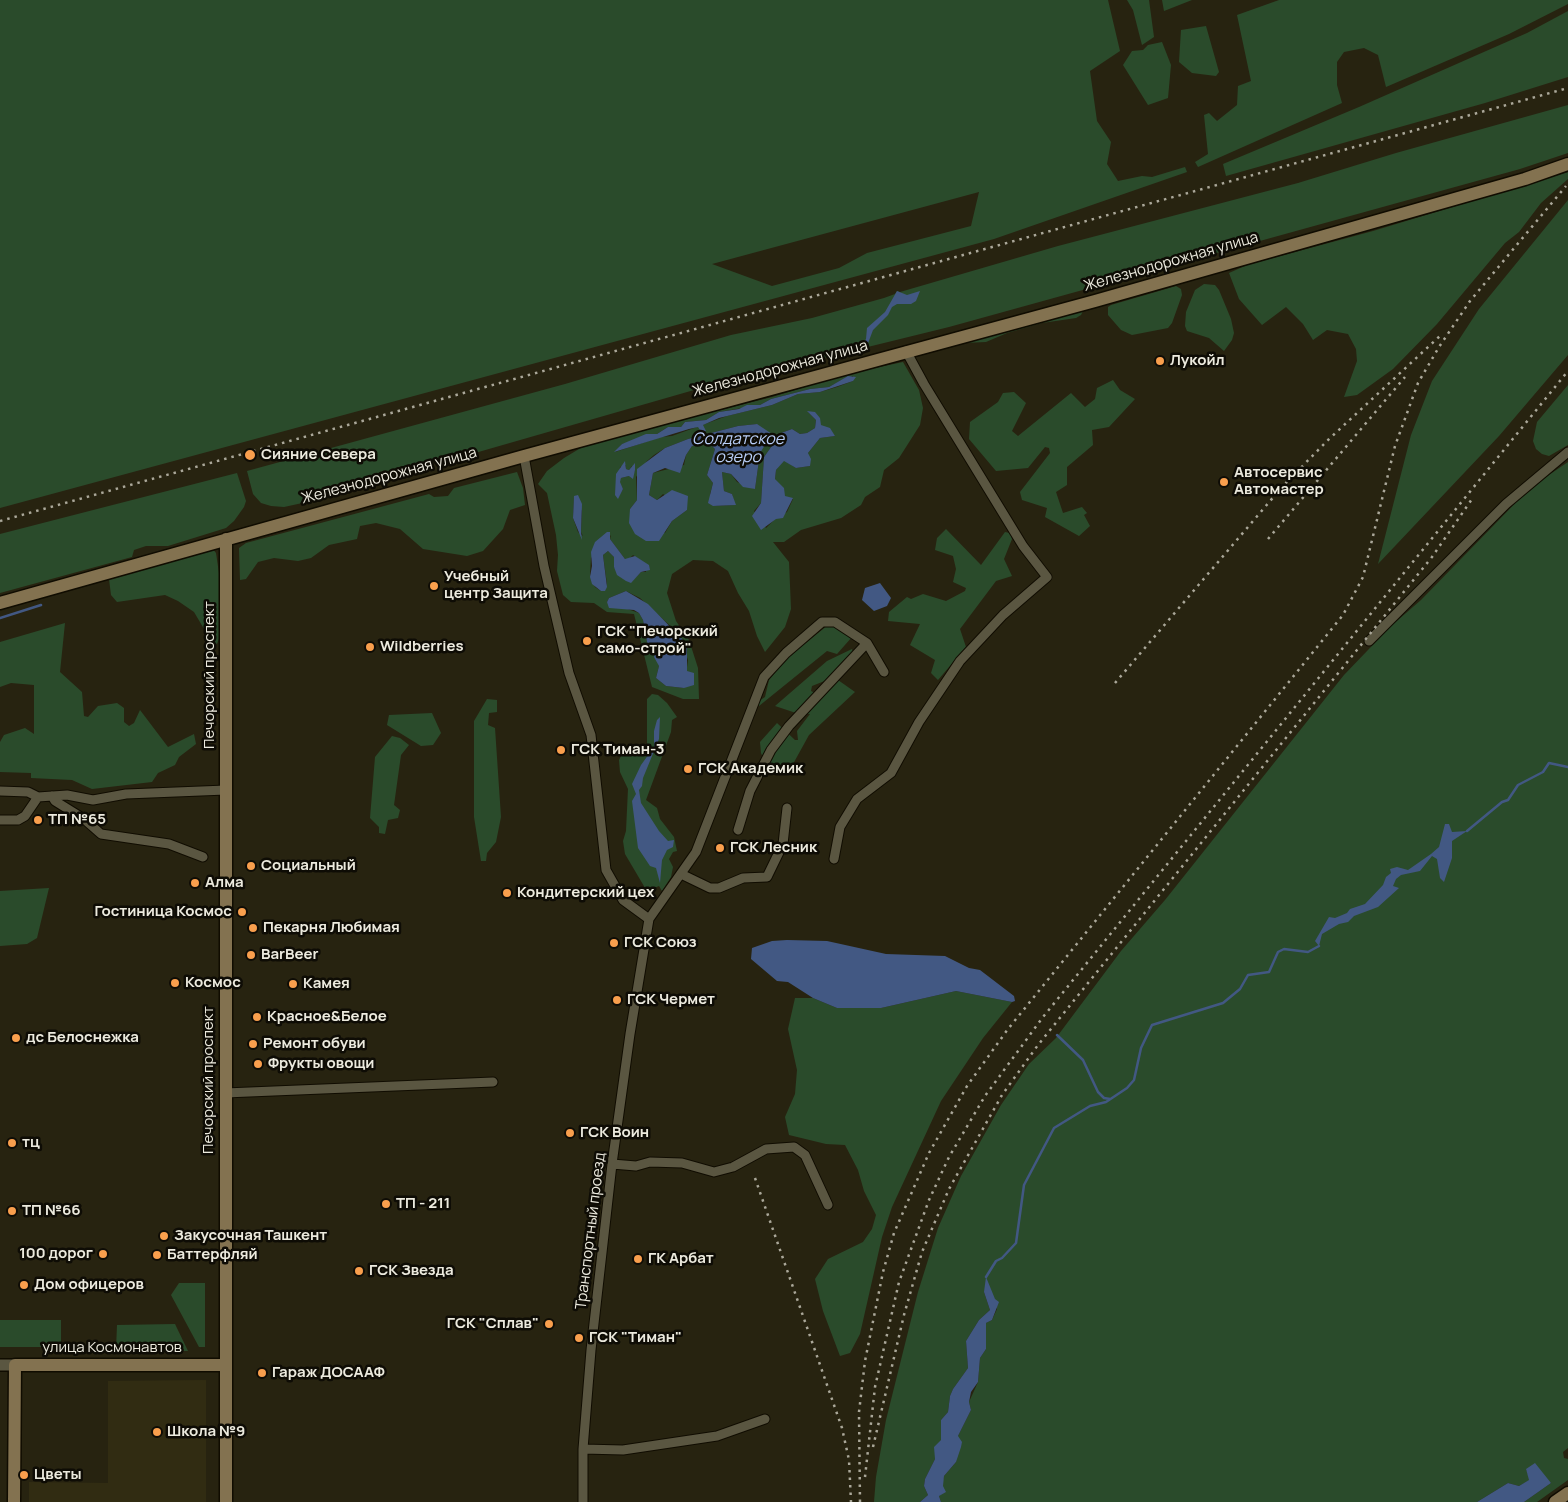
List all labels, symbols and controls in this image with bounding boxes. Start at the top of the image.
street label: Железнодорожная улица [1082,228,1260,296]
street label: Железнодорожная улица [690,337,870,401]
place label: Лукойл [1170,352,1225,370]
marker: Лукойл [1154,355,1166,367]
water label: Солдатское озеро [692,430,784,468]
street label: Железнодорожная улица [299,444,479,508]
place label: Сияние Севера [261,446,376,464]
marker: Сияние Севера [243,448,257,462]
place label: Автосервис Автомастер [1234,464,1324,499]
marker: Автосервис Автомастер [1218,476,1230,488]
place label: Учебный центр Защита [444,568,548,603]
marker: Учебный центр Защита [428,580,440,592]
street label: Печорский проспект [201,601,219,749]
place label: ГСК "Печорский само-строй" [597,623,718,658]
marker: ГСК "Печорский само-строй" [581,635,593,647]
place label: Wildberries [380,638,464,656]
marker: Wildberries [364,641,376,653]
place label: ГСК Тиман-3 [571,741,664,759]
marker: ГСК Тиман-3 [555,744,567,756]
place label: ГСК Академик [698,760,803,778]
marker: ГСК Академик [682,763,694,775]
place label: ТП №65 [48,811,106,829]
marker: ТП №65 [32,814,44,826]
place label: ГСК Лесник [730,839,817,857]
marker: ГСК Лесник [714,842,726,854]
place label: Социальный [261,857,356,875]
marker: Социальный [245,860,257,872]
place label: Алма [205,874,244,892]
marker: Алма [189,877,201,889]
place label: Кондитерский цех [517,884,654,902]
marker: Кондитерский цех [501,887,513,899]
place label: Гостиница Космос [94,903,232,921]
marker: Гостиница Космос [236,906,248,918]
place label: Пекарня Любимая [263,919,400,937]
marker: Пекарня Любимая [247,922,259,934]
place label: ГСК Союз [624,934,697,952]
marker: ГСК Союз [608,937,620,949]
place label: BarBeer [261,946,319,964]
marker: BarBeer [245,949,257,961]
place label: Космос [185,974,241,992]
place label: Камея [303,975,350,993]
marker: Космос [169,977,181,989]
marker: Камея [287,978,299,990]
place label: ГСК Чермет [627,991,715,1009]
marker: ГСК Чермет [611,994,623,1006]
street label: Печорский проспект [200,1006,218,1154]
place label: Красное&Белое [267,1008,387,1026]
marker: Красное&Белое [251,1011,263,1023]
place label: дс Белоснежка [26,1029,139,1047]
marker: дс Белоснежка [10,1032,22,1044]
place label: Ремонт обуви [263,1035,366,1053]
marker: Ремонт обуви [247,1038,259,1050]
place label: Фрукты овощи [268,1055,374,1073]
marker: Фрукты овощи [252,1058,264,1070]
place label: ГСК Воин [580,1124,649,1142]
marker: ГСК Воин [564,1127,576,1139]
place label: тц [22,1134,40,1152]
marker: тц [6,1137,18,1149]
street label: Транспортный проезд [572,1151,610,1311]
place label: ТП - 211 [396,1195,450,1213]
marker: ТП - 211 [380,1198,392,1210]
place label: ТП №66 [22,1202,81,1220]
marker: ТП №66 [6,1205,18,1217]
place label: Закусочная Ташкент [174,1227,327,1245]
marker: Закусочная Ташкент [158,1230,170,1242]
place label: 100 дорог [19,1245,93,1263]
place label: Баттерфляй [167,1246,258,1264]
marker: 100 дорог [97,1248,109,1260]
marker: Баттерфляй [151,1249,163,1261]
place label: ГК Арбат [648,1250,714,1268]
marker: ГК Арбат [632,1253,644,1265]
place label: ГСК Звезда [369,1262,454,1280]
marker: ГСК Звезда [353,1265,365,1277]
place label: Дом офицеров [34,1276,144,1294]
marker: Дом офицеров [18,1279,30,1291]
place label: ГСК "Сплав" [447,1315,539,1333]
marker: ГСК "Сплав" [543,1318,555,1330]
place label: ГСК "Тиман" [589,1329,682,1347]
marker: ГСК "Тиман" [573,1332,585,1344]
street label: улица Космонавтов [42,1339,182,1357]
place label: Гараж ДОСААФ [272,1364,385,1382]
marker: Гараж ДОСААФ [256,1367,268,1379]
place label: Школа №9 [167,1423,245,1441]
marker: Школа №9 [151,1426,163,1438]
place label: Цветы [34,1466,81,1484]
marker: Цветы [18,1469,30,1481]

